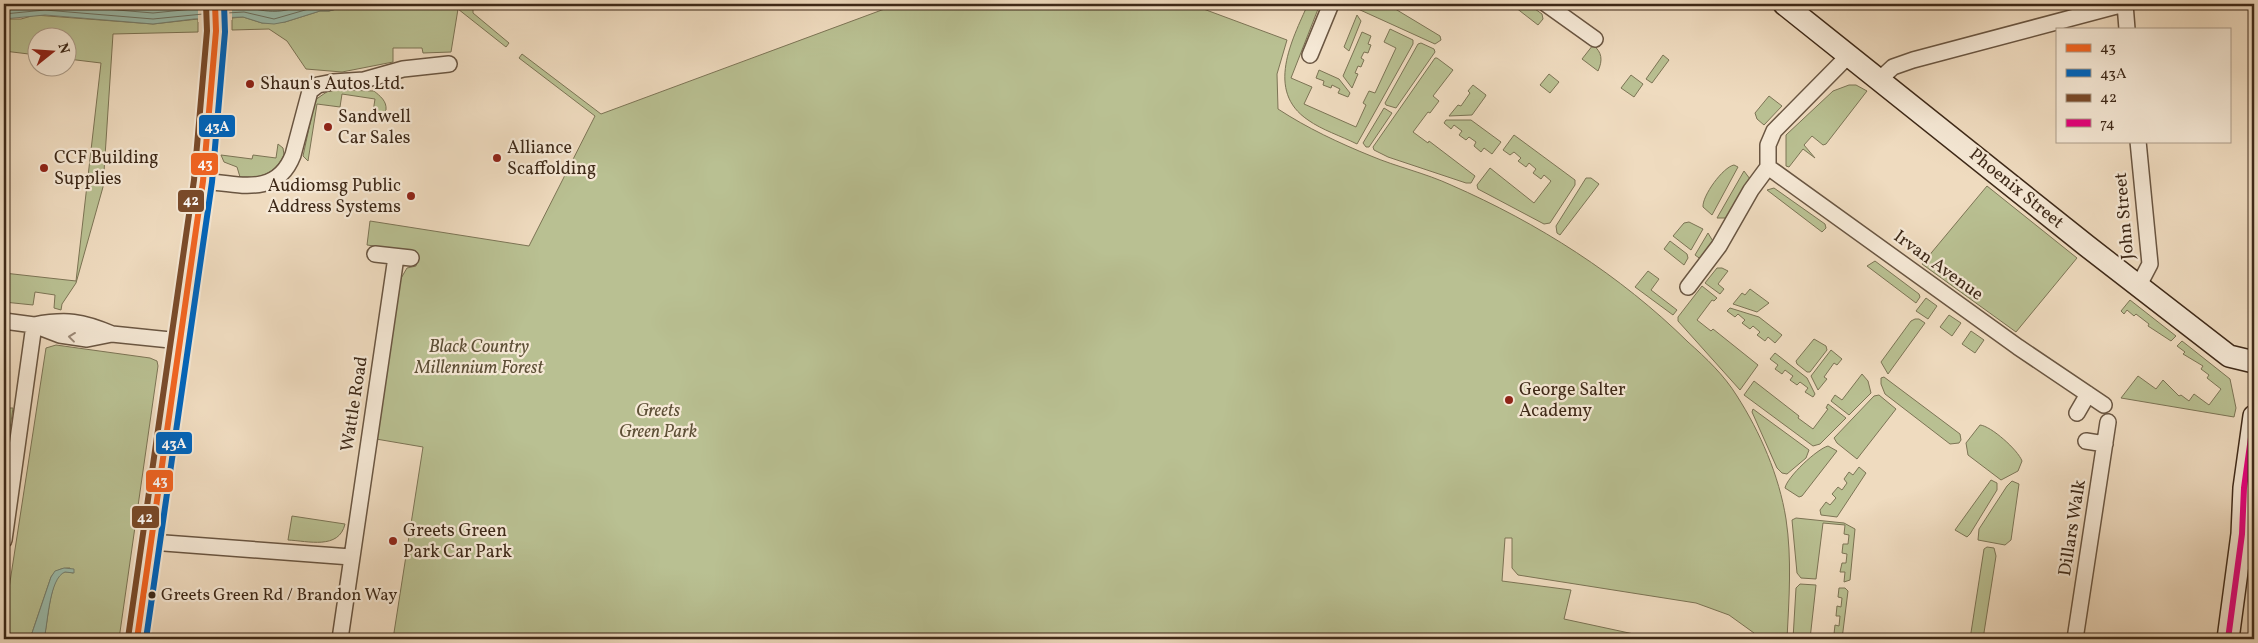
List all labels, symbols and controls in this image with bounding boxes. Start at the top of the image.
north arrow [28,28,78,78]
legend [2056,28,2230,142]
text: 43 [2100,38,2116,59]
text: N [52,41,74,56]
text: 43A [2100,64,2127,85]
place label: Shaun's Autos Ltd. [260,72,405,97]
marker: Shaun's Autos Ltd. [244,78,256,90]
text: 42 [2100,88,2117,109]
place label: Sandwell Car Sales [338,105,411,151]
line badge: 43A [198,114,236,138]
text: 74 [2100,114,2115,135]
text: 43A [204,118,230,137]
marker: Sandwell Car Sales [322,121,334,133]
place label: Alliance Scaffolding [507,136,596,182]
street label: Phoenix Street [1963,143,2069,235]
place label: CCF Building Supplies [54,146,159,192]
line badge: 43 [190,152,219,176]
marker: Alliance Scaffolding [491,152,503,164]
text: 43 [197,155,213,174]
marker: CCF Building Supplies [38,162,50,174]
street label: John Street [2109,171,2141,261]
place label: Audiomsg Public Address Systems [268,174,401,220]
line badge: 42 [177,189,205,213]
marker: Audiomsg Public Address Systems [405,190,417,202]
text: 42 [183,192,199,211]
street label: Irvan Avenue [1888,225,1988,307]
one-way arrow [68,332,76,343]
park label: Black Country Millennium Forest [414,335,544,381]
street label: Wattle Road [335,355,375,453]
place label: George Salter Academy [1519,378,1626,424]
marker: George Salter Academy [1503,394,1515,406]
park label: Greets Green Park [619,399,697,445]
line badge: 43A [155,431,193,455]
text: 43A [161,435,187,454]
line badge: 43 [145,469,174,493]
text: 43 [152,472,168,491]
street label: Dillars Walk [2053,478,2093,578]
line badge: 42 [131,505,160,529]
text: 42 [137,509,153,528]
place label: Greets Green Park Car Park [403,519,512,565]
marker: Greets Green Park Car Park [387,535,399,547]
place label: Greets Green Rd / Brandon Way [161,584,397,607]
marker: Greets Green Rd / Brandon Way [147,590,157,600]

